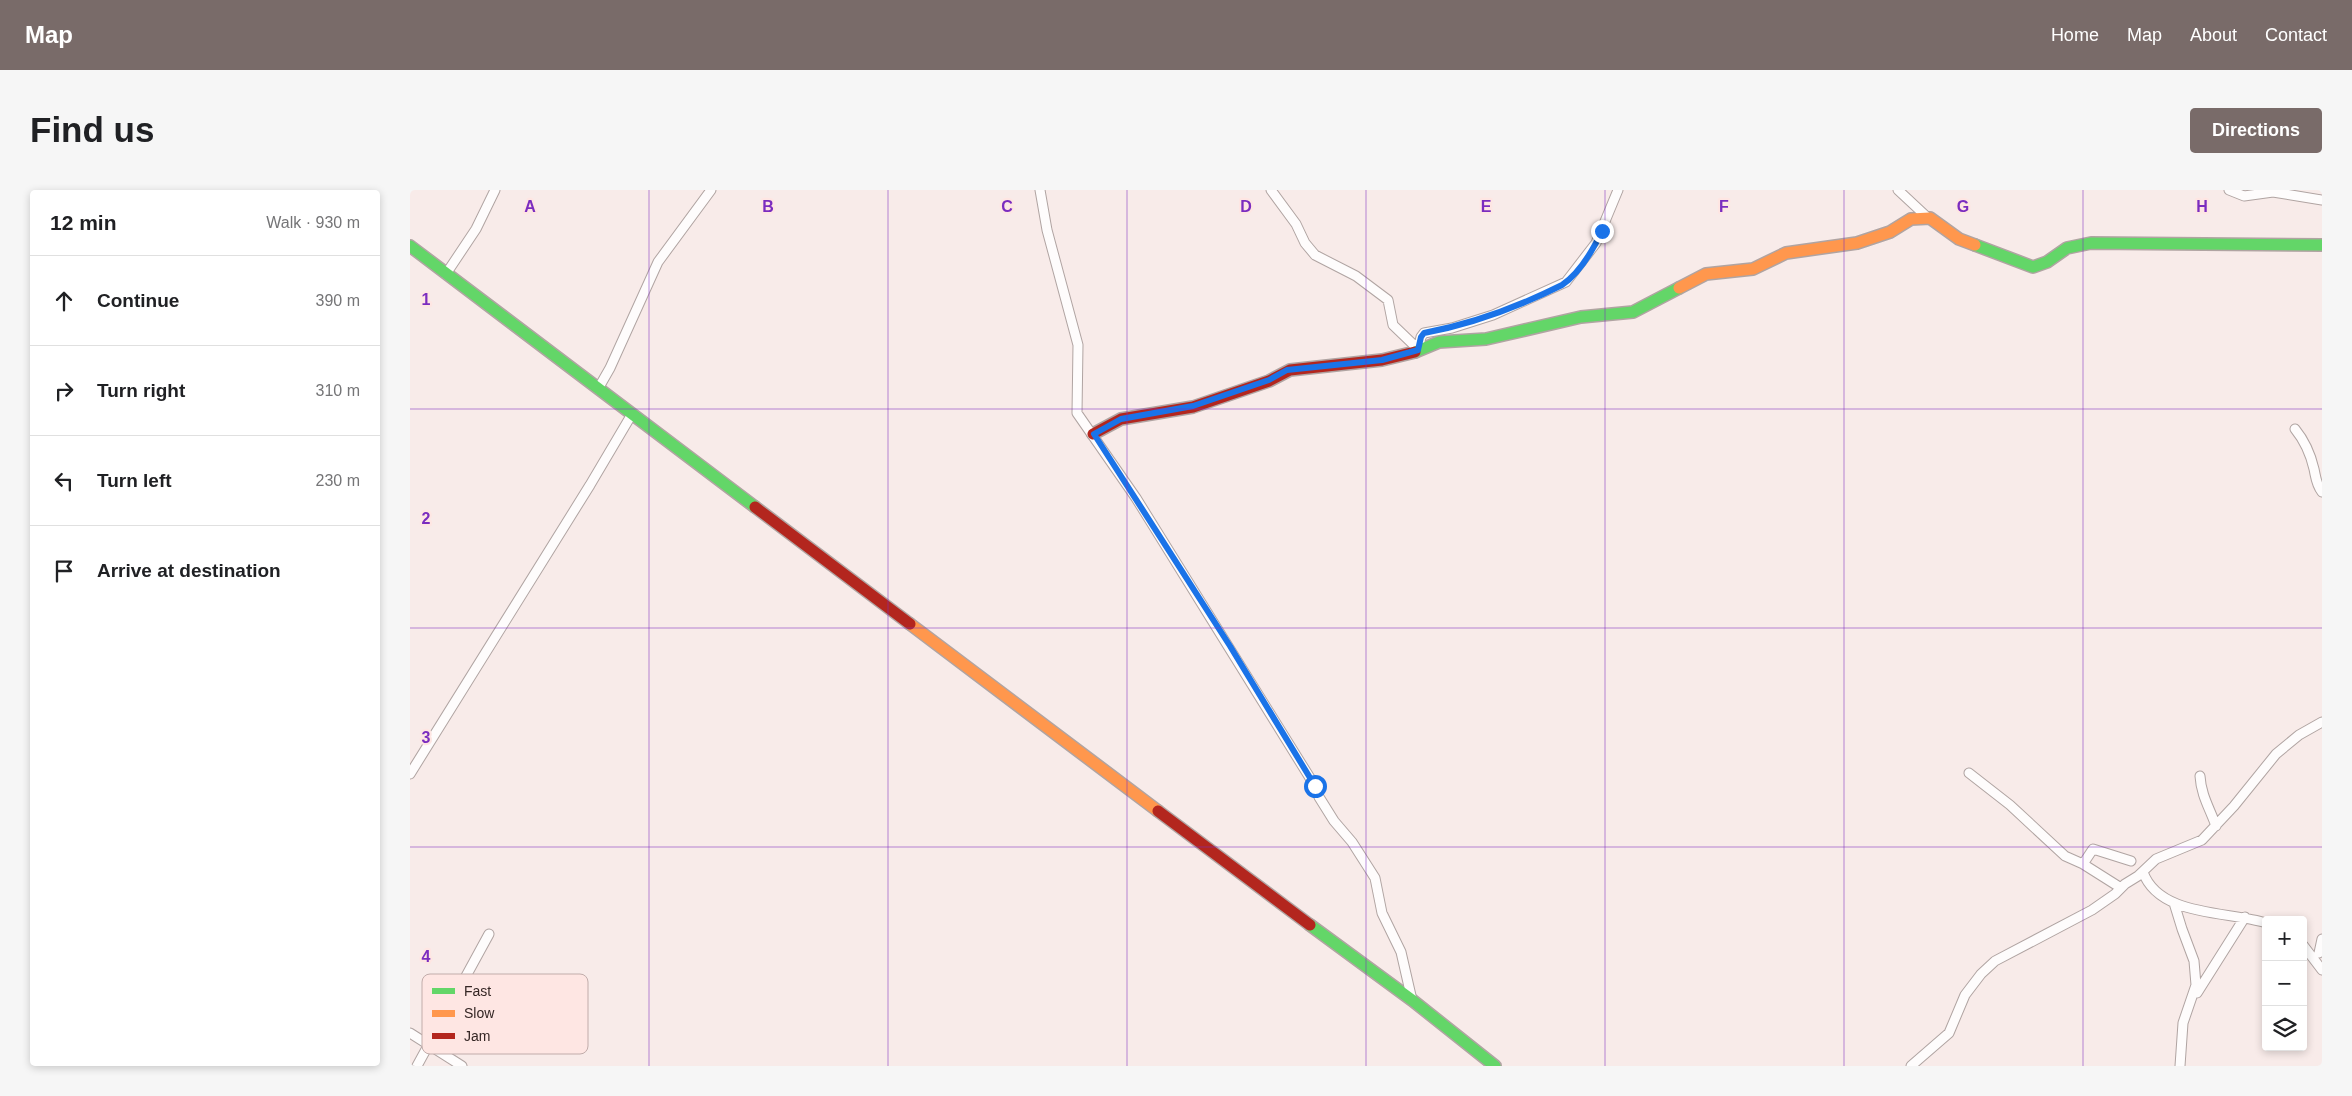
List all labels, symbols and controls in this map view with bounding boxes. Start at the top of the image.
text: Map [25,21,73,48]
text: Home [2051,25,2099,45]
text: Map [2127,25,2162,45]
text: About [2190,25,2237,45]
text: Contact [2265,25,2327,45]
button: Directions [2190,108,2322,153]
text: Find us [30,110,154,149]
text: A [524,198,536,215]
text: B [762,198,774,215]
text: C [1001,198,1013,215]
text: D [1240,198,1252,215]
text: E [1481,198,1492,215]
text: F [1719,198,1729,215]
text: G [1957,198,1969,215]
text: H [2196,198,2208,215]
text: 12 min [50,211,117,234]
text: Walk · 930 m [266,214,360,231]
route end [1591,220,1614,243]
icon: ahead [50,287,78,315]
text: Continue [97,290,179,311]
text: 1 [422,291,431,308]
text: 390 m [316,292,360,309]
icon: right [50,377,78,405]
text: Turn right [97,380,185,401]
text: 310 m [316,382,360,399]
icon: left [50,467,78,495]
text: Turn left [97,470,172,491]
text: 230 m [316,472,360,489]
text: 2 [422,510,431,527]
icon: arrive [50,557,78,585]
text: Arrive at destination [97,560,281,581]
text: 3 [422,729,431,746]
route start [1304,775,1327,798]
map controls [2262,916,2307,1051]
button: + [2262,916,2307,961]
text: 4 [422,948,431,965]
button: − [2262,961,2307,1006]
legend [422,974,588,1054]
text: Fast [464,983,491,999]
text: Slow [464,1005,495,1021]
button: layers [2262,1006,2307,1051]
text: Jam [464,1028,490,1044]

